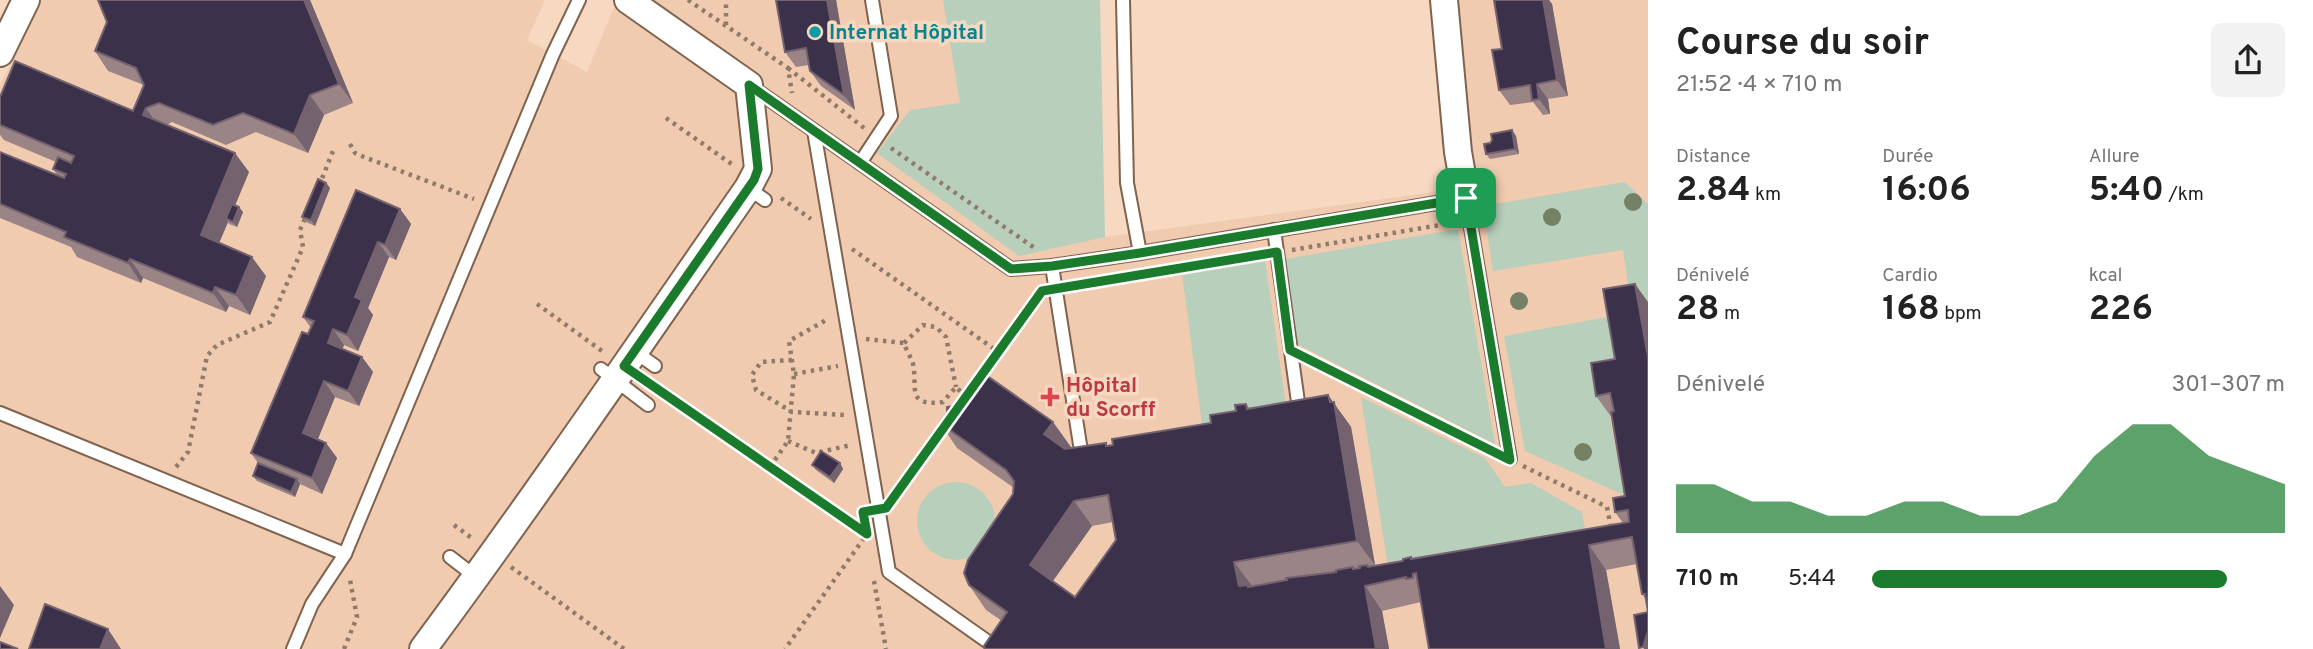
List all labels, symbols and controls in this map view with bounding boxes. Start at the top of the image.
place label: Internat Hôpital [829,20,984,47]
text: Course du soir [1676,20,1929,69]
button: share [2211,23,2285,97]
marker: Internat Hôpital [807,24,823,40]
text: 21:52 · 4 × 710 m [1676,71,1843,100]
text: Distance [1676,145,1751,169]
text: Durée [1882,145,1933,169]
text: Allure [2089,145,2139,169]
pin [1436,168,1496,228]
text: 2.84 [1676,169,1750,213]
text: 16:06 [1882,169,1971,213]
text: 5:40 [2089,169,2164,213]
icon: arrive [1447,179,1485,217]
text: km [1750,183,1781,207]
text: /km [2164,183,2204,207]
text: Dénivelé [1676,264,1750,288]
text: Cardio [1882,264,1938,288]
text: kcal [2089,264,2122,288]
text: 28 [1676,288,1719,332]
text: 168 [1882,288,1940,332]
text: 226 [2089,288,2153,332]
text: m [1719,302,1740,326]
text: bpm [1940,302,1982,326]
text: Dénivelé [1676,371,1765,400]
text: 301–307 m [2172,371,2285,400]
place label: Hôpital du Scorff [1066,373,1156,424]
marker: Hôpital du Scorff [1040,387,1060,407]
text: 710 m [1676,565,1739,594]
text: 5:44 [1788,565,1836,594]

